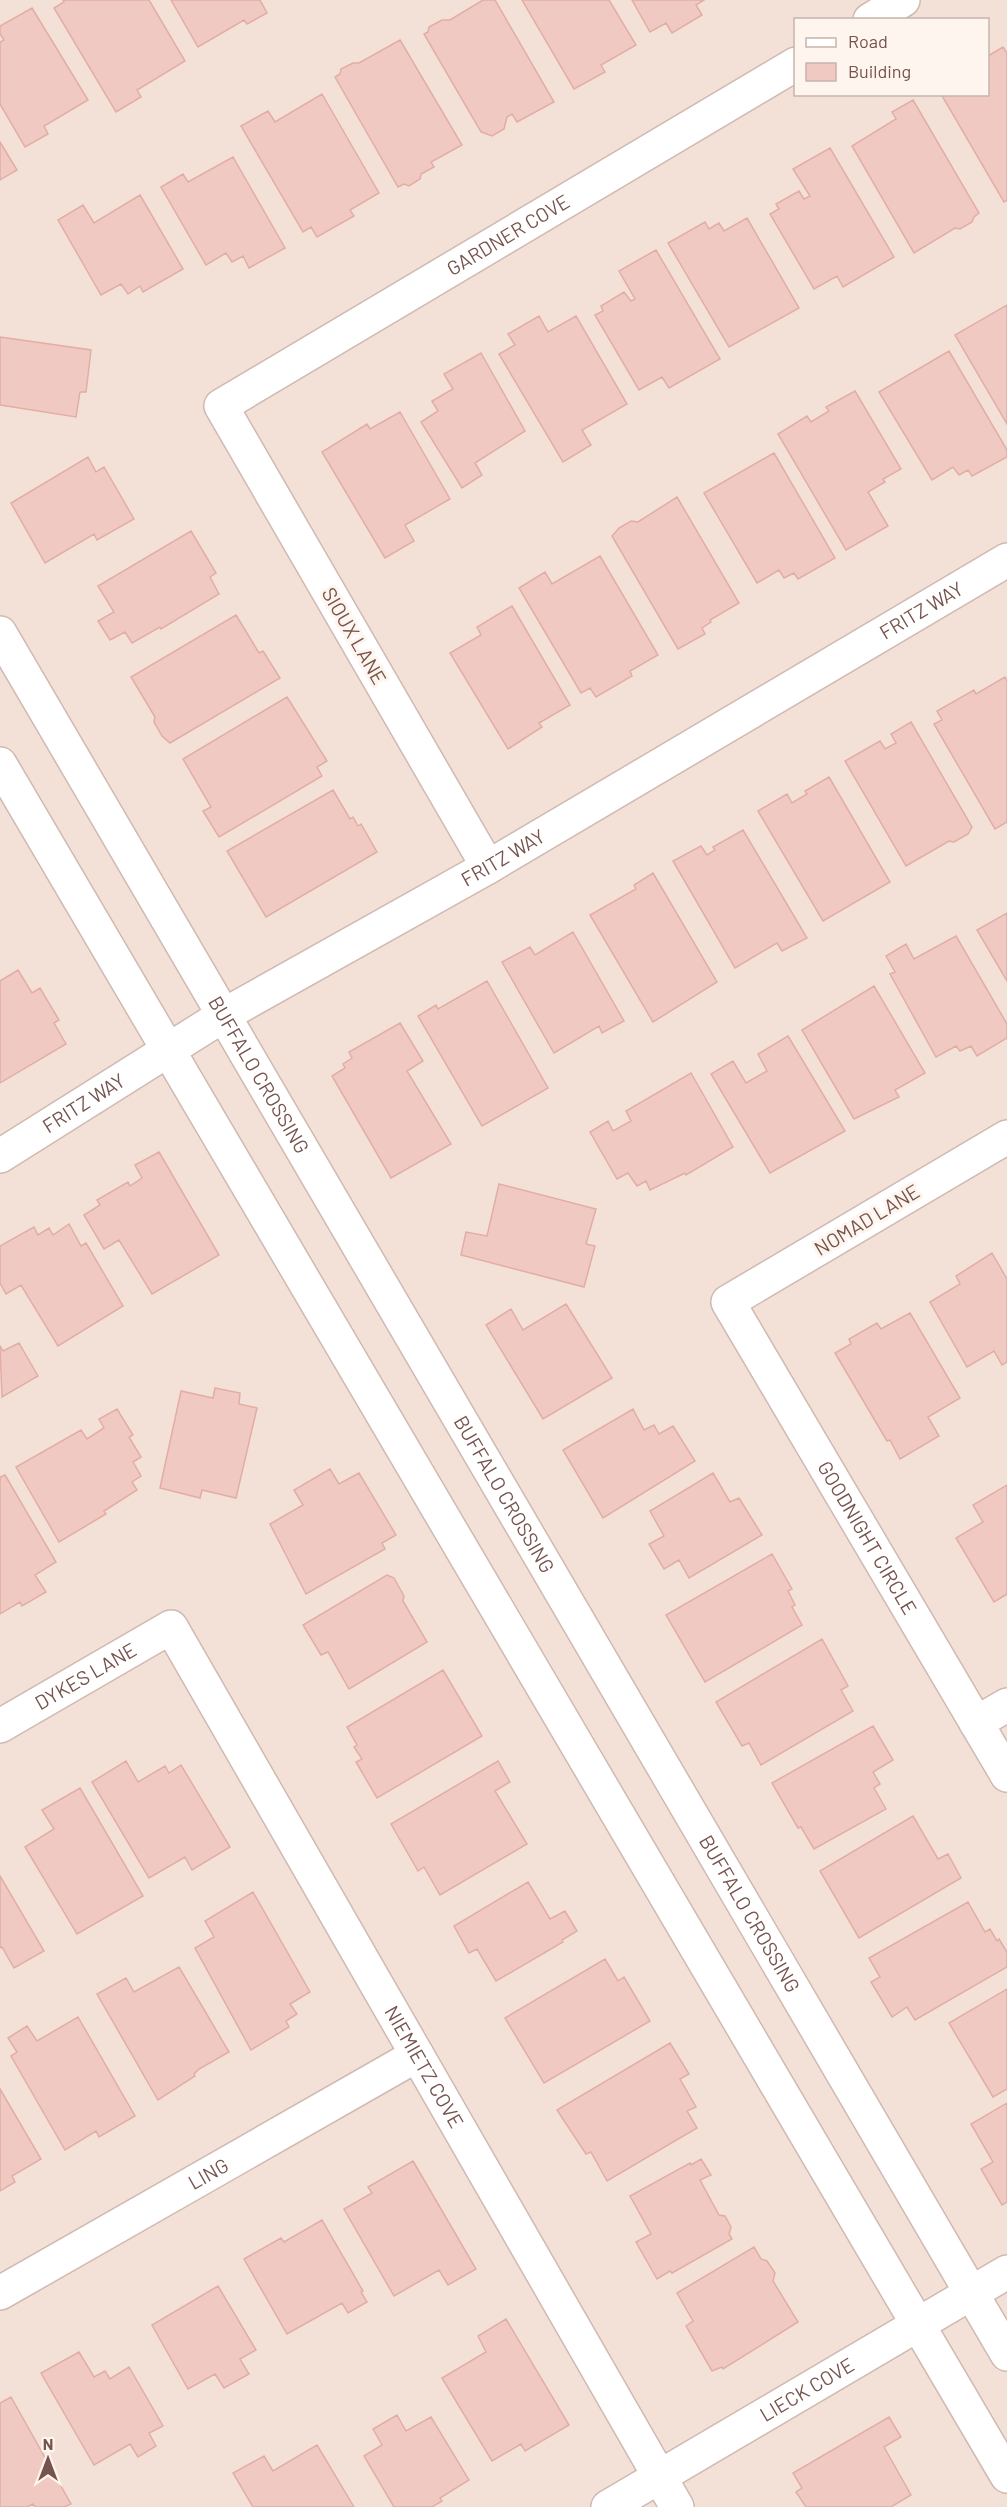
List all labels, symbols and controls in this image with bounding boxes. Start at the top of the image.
legend [794,18,989,96]
text: Road [848,30,888,52]
text: Building [848,60,911,82]
street label: GARDNER COVE [442,189,574,280]
street label: FRITZ WAY [875,576,967,644]
street label: SIOUX LANE [318,583,392,688]
street label: FRITZ WAY [457,823,549,891]
street label: BUFFALO CROSSING [204,991,315,1157]
street label: FRITZ WAY [38,1068,129,1137]
street label: NOMAD LANE [810,1178,923,1260]
street label: BUFFALO CROSSING [449,1411,560,1577]
street label: GOODNIGHT CIRCLE [813,1456,923,1619]
street label: DYKES LANE [30,1637,140,1714]
street label: BUFFALO CROSSING [695,1830,806,1996]
street label: NIEMIETZ COVE [380,2001,469,2132]
street label: LING [184,2152,232,2194]
street label: LIECK COVE [755,2352,858,2426]
north arrow [18,2429,78,2489]
text: N [43,2434,53,2453]

